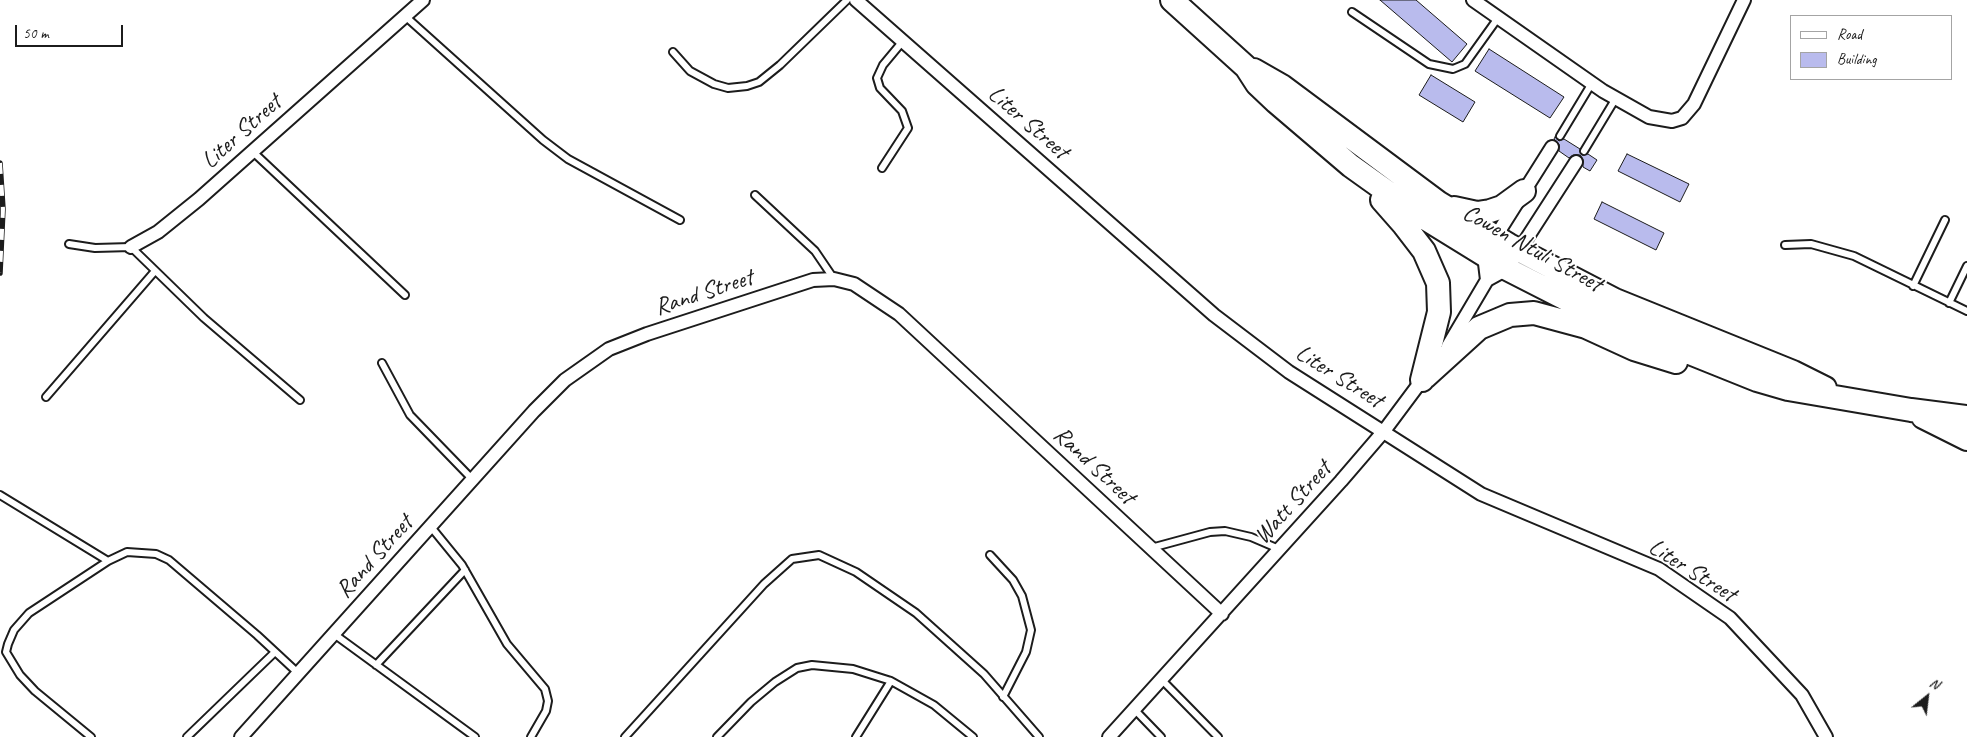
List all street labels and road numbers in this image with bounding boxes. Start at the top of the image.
street label: Liter Street [982,80,1074,166]
street label: Liter Street [196,89,288,175]
street label: Cowen Ntuli Street [1457,199,1607,299]
street label: Rand Street [651,264,757,322]
street label: Liter Street [1290,339,1388,415]
street label: Rand Street [1047,421,1141,511]
street label: Watt Street [1248,456,1338,550]
street label: Rand Street [330,510,420,604]
street label: Liter Street [1643,533,1741,609]

